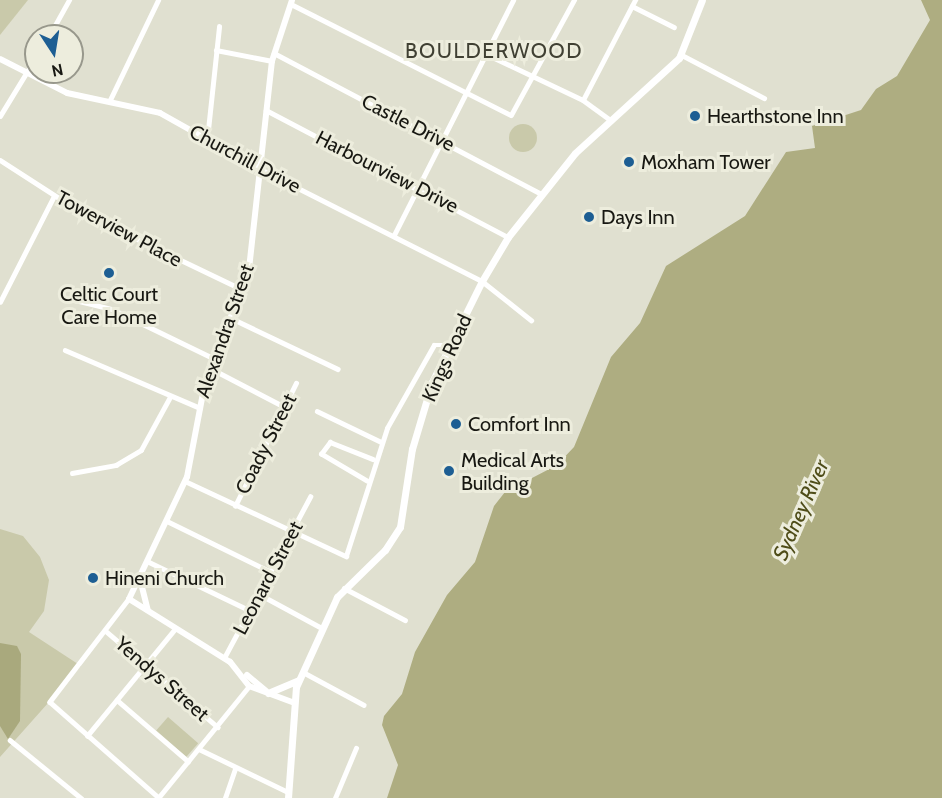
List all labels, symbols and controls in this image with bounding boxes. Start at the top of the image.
north arrow [24,24,84,84]
district label: BOULDERWOOD [405,38,583,64]
text: N [50,60,65,81]
street label: Castle Drive [357,89,459,157]
place label: Hearthstone Inn [707,104,844,128]
marker: Hearthstone Inn [688,109,702,123]
street label: Churchill Drive [185,120,305,198]
street label: Harbourview Drive [312,126,462,218]
place label: Moxham Tower [641,150,771,174]
marker: Moxham Tower [622,155,636,169]
street label: Towerview Place [52,186,186,272]
place label: Days Inn [601,205,675,229]
marker: Days Inn [582,210,596,224]
street label: Alexandra Street [191,261,259,401]
marker: Celtic Court Care Home [102,266,116,280]
place label: Celtic Court Care Home [60,282,158,329]
street label: Kings Road [417,310,477,406]
street label: Coady Street [230,390,302,498]
place label: Comfort Inn [468,412,571,436]
marker: Comfort Inn [449,417,463,431]
place label: Medical Arts Building [461,448,564,495]
water label: Sydney River [768,456,834,564]
marker: Medical Arts Building [442,464,456,478]
street label: Leonard Street [228,517,308,639]
place label: Hineni Church [105,566,224,590]
marker: Hineni Church [86,571,100,585]
street label: Yendys Street [110,632,214,726]

